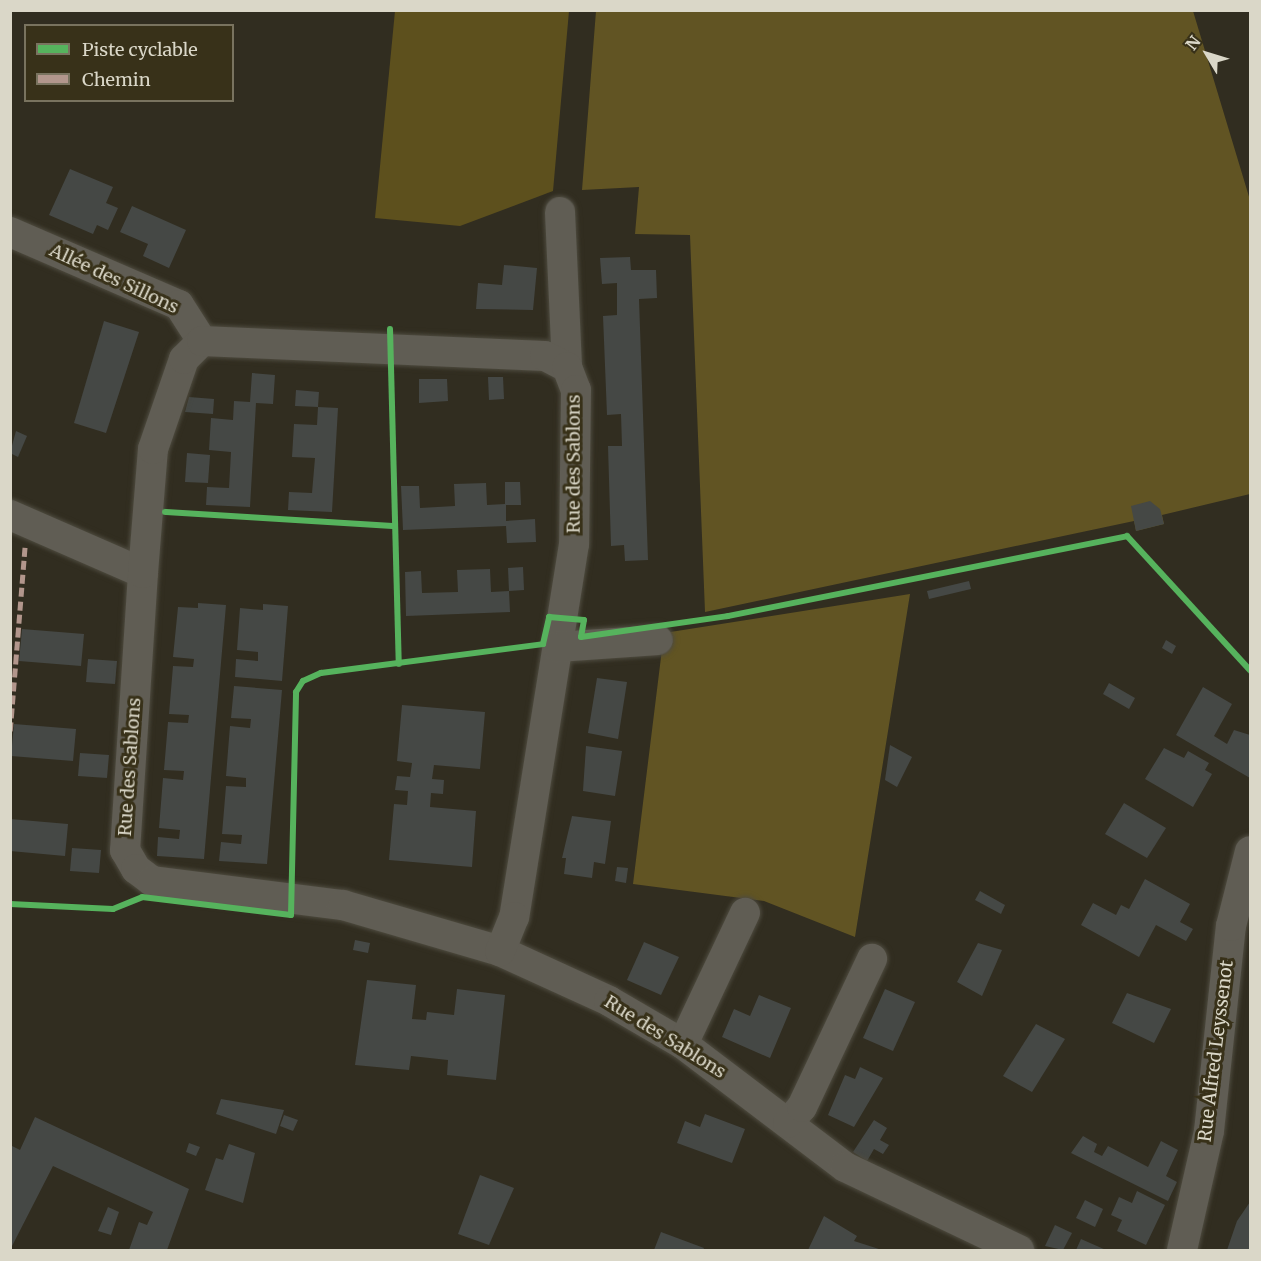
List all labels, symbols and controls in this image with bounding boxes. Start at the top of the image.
legend [24,24,234,102]
north arrow [1177,24,1237,84]
text: N [1181,32,1205,54]
text: Piste cyclable [82,38,198,61]
text: Chemin [82,68,151,91]
street label: Allée des Sillons [46,240,182,318]
street label: Rue des Sablons [563,395,585,533]
street label: Rue des Sablons [114,697,146,837]
street label: Rue Alfred Leyssenot [1194,959,1238,1143]
street label: Rue des Sablons [600,991,730,1083]

